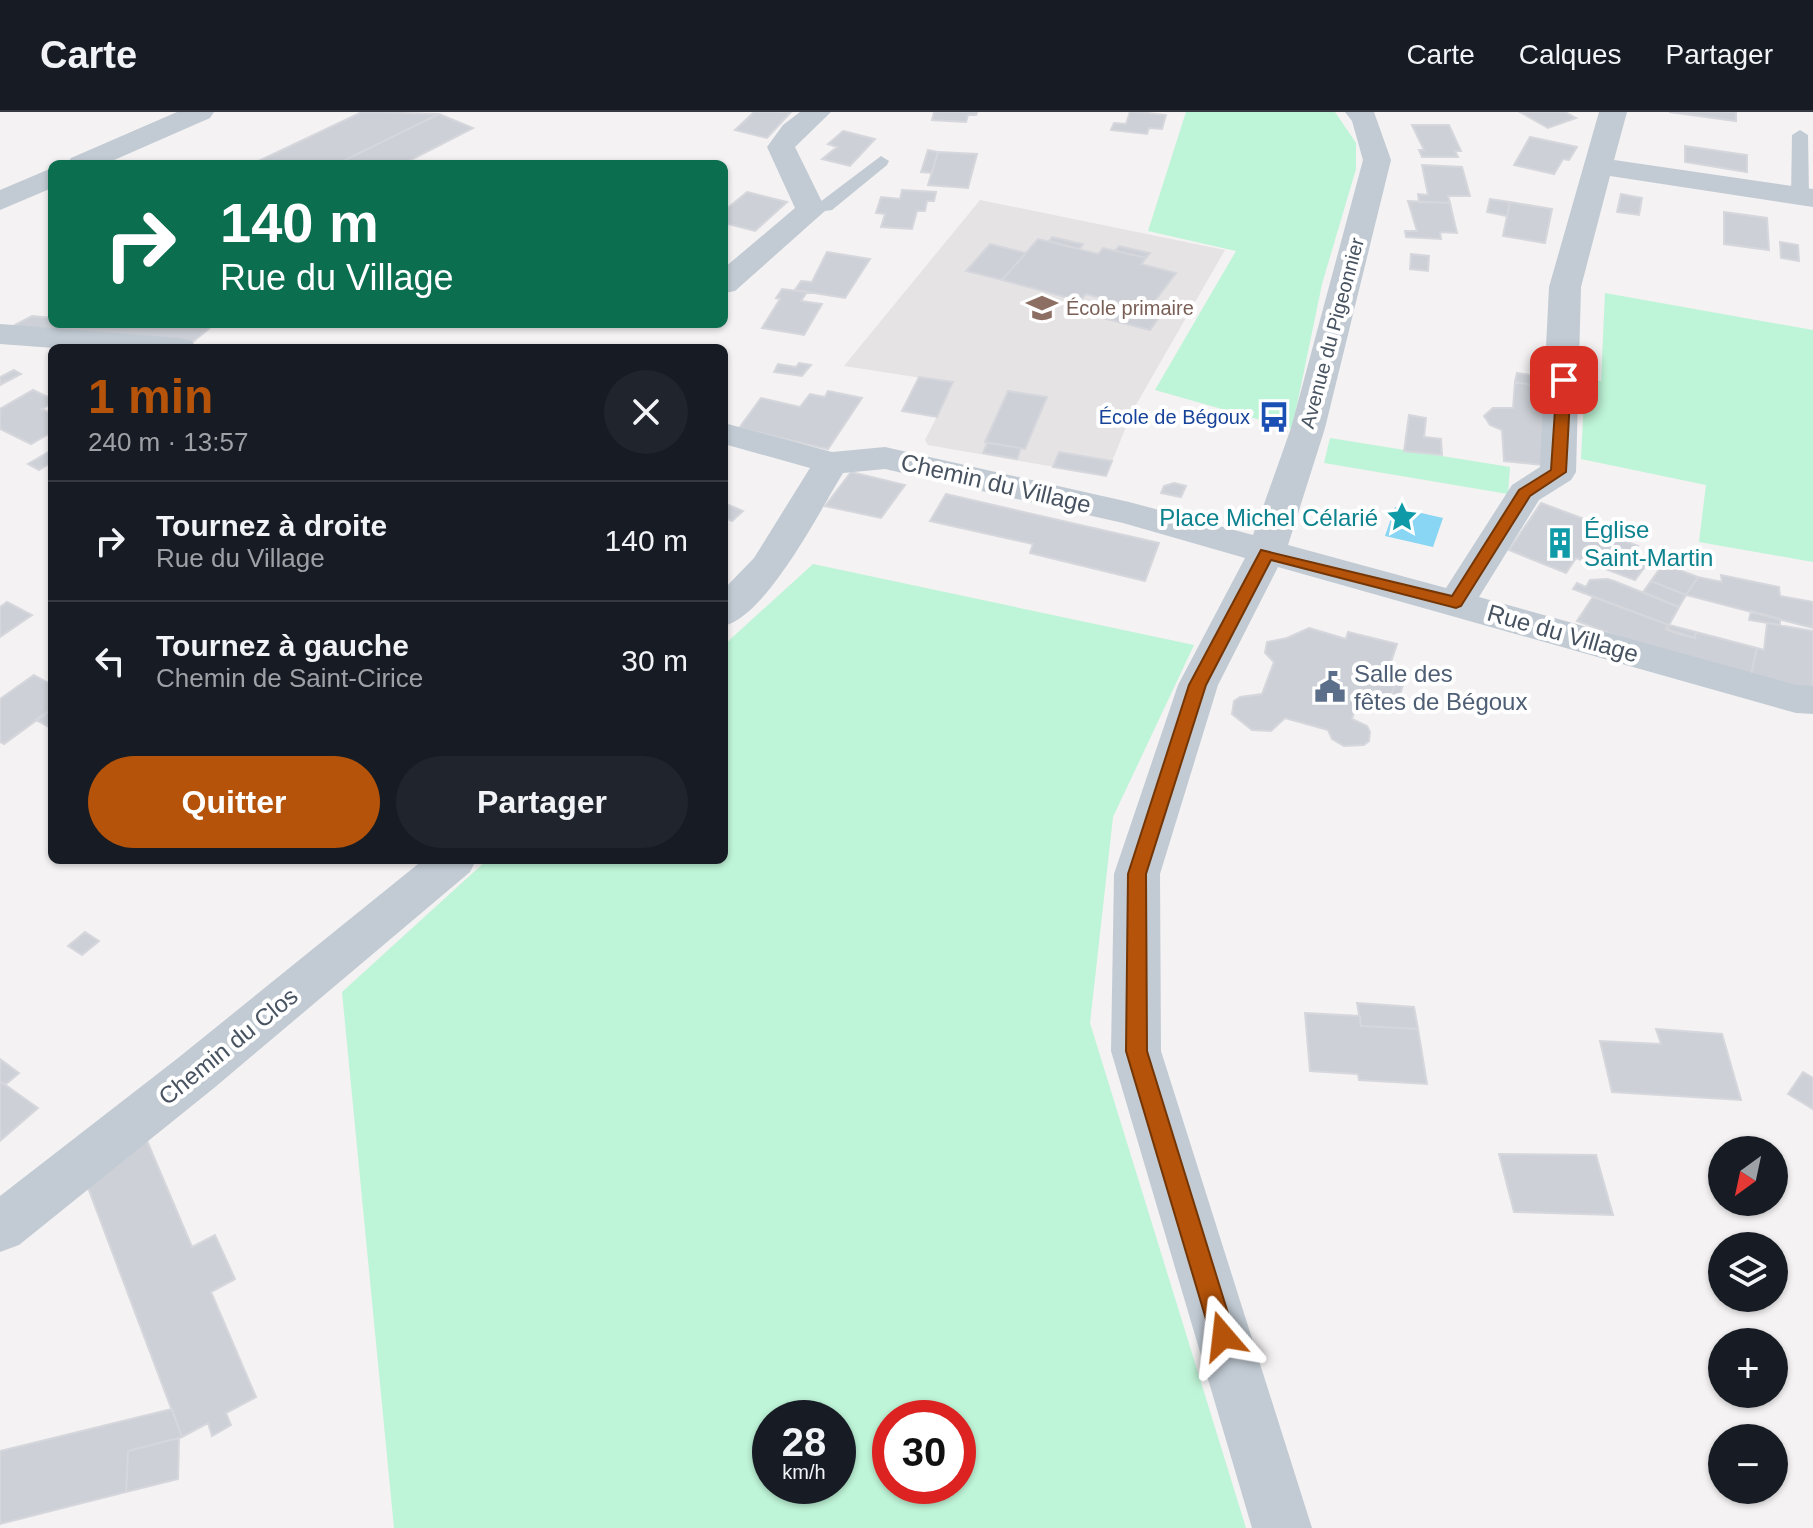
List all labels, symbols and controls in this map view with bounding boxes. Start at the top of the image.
text: Carte [40,34,137,76]
text: Carte [1406,39,1475,70]
text: Calques [1519,39,1622,70]
text: Partager [1666,39,1773,70]
text: 140 m [220,191,379,254]
icon: right [88,192,192,296]
street label: Avenue du Pigeonnier [1296,235,1368,431]
text: Rue du Village [220,257,454,298]
school or university icon: École primaire [1025,291,1059,325]
place label: École primaire [1066,297,1194,319]
pin [1530,346,1598,414]
icon: arrive [1542,358,1586,402]
text: 1 min [88,370,213,423]
button: close [604,370,688,454]
bus stop icon: École de Bégoux [1257,400,1291,434]
place label: École de Bégoux [1099,406,1250,428]
text: 240 m · 13:57 [88,427,248,457]
street label: Chemin du Village [898,448,1094,518]
place icon: Place Michel Célarié [1385,500,1419,534]
place label: Place Michel Célarié [1159,504,1378,531]
text: Tournez à droite [156,509,387,542]
place label: Église Saint-Martin [1584,516,1713,571]
icon: right [88,519,132,563]
text: 140 m [605,524,688,557]
building icon: Église Saint-Martin [1543,526,1577,560]
text: Rue du Village [156,543,325,573]
street label: Rue du Village [1484,599,1642,667]
text: Tournez à gauche [156,629,409,662]
icon: left [88,639,132,683]
text: 30 m [621,644,688,677]
place label: Salle des fêtes de Bégoux [1354,660,1527,715]
text: Chemin de Saint-Cirice [156,663,423,693]
public building icon: Salle des fêtes de Bégoux [1313,670,1347,704]
button: Quitter [88,756,380,848]
button: Partager [396,756,688,848]
street label: Chemin du Clos [153,982,303,1110]
north arrow [1708,1136,1788,1216]
map controls [1708,1136,1788,1504]
button: layers [1708,1232,1788,1312]
position arrow [1181,1294,1265,1378]
button: + [1708,1328,1788,1408]
speed limit sign: 30 [872,1400,976,1504]
text: 28 [782,1420,826,1464]
button: − [1708,1424,1788,1504]
text: km/h [782,1461,826,1483]

